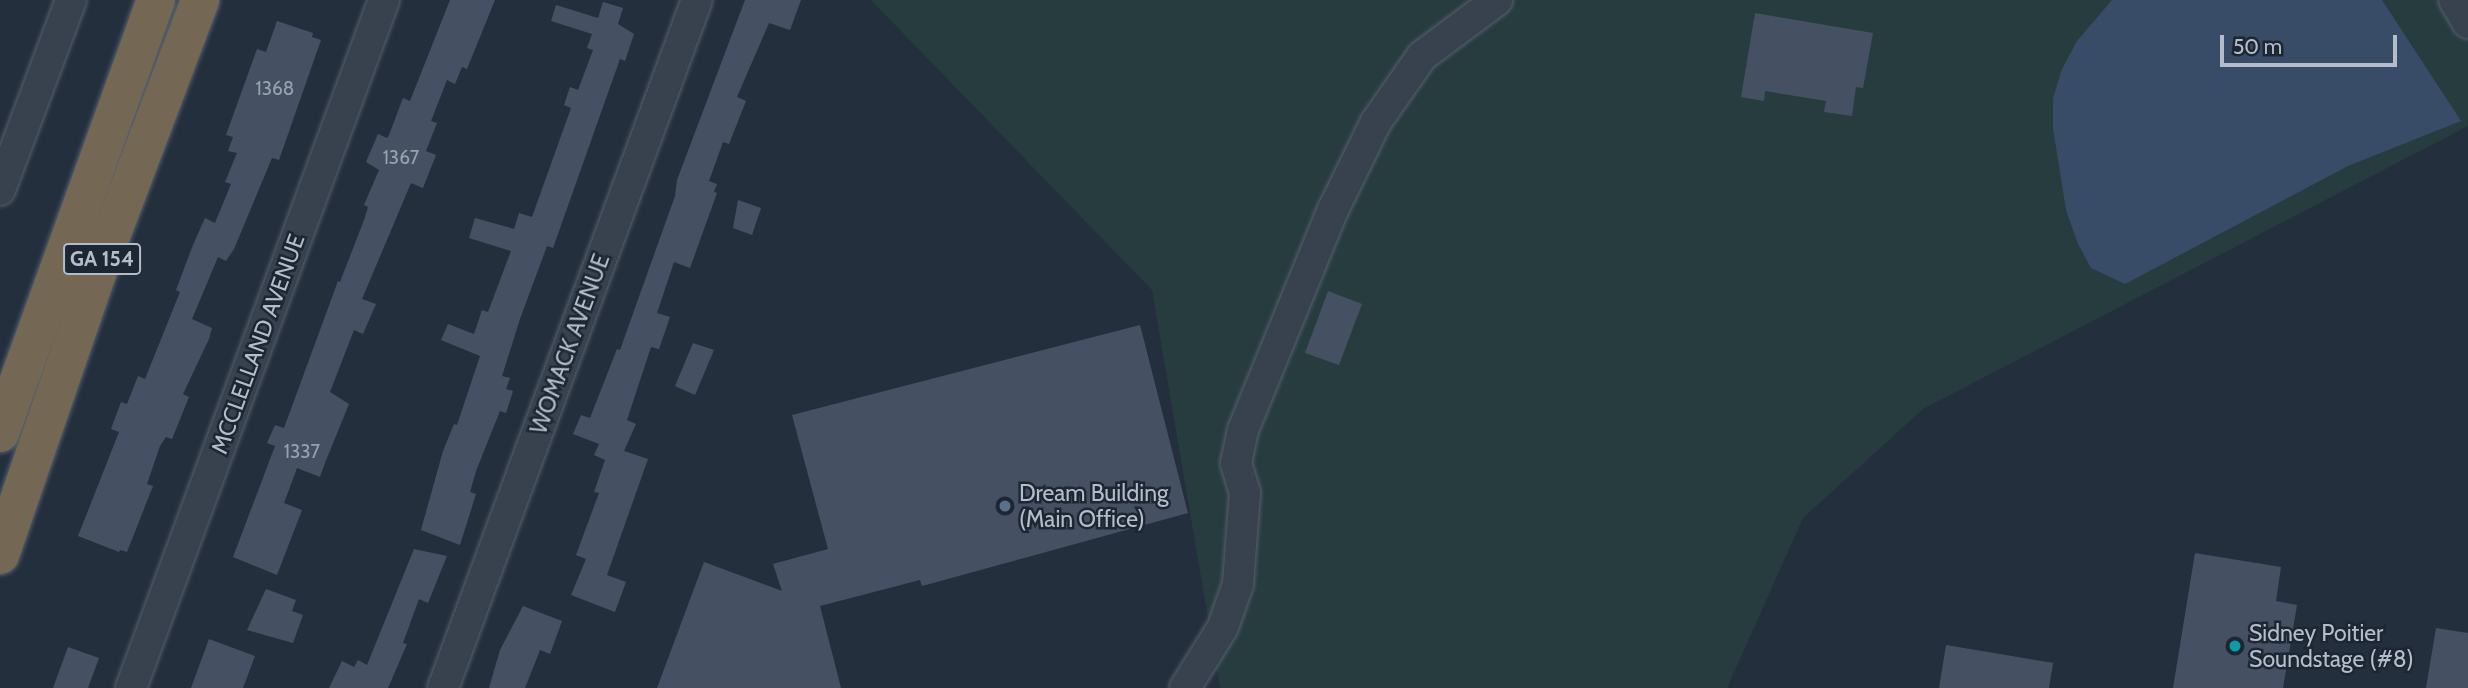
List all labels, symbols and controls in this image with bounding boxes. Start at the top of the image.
scale bar [2223,21,2400,65]
text: 50 m [2233,34,2282,59]
house number: 1368 [256,78,294,100]
house number: 1367 [383,147,419,169]
street label: MCCLELLAND AVENUE [205,230,311,458]
road number: GA 154 [62,242,142,276]
street label: WOMACK AVENUE [525,250,615,438]
house number: 1337 [284,441,320,463]
place label: Dream Building (Main Office) [1019,479,1168,533]
marker: Dream Building (Main Office) [997,498,1013,514]
place label: Sidney Poitier Soundstage (#8) [2249,619,2414,673]
marker: Sidney Poitier Soundstage (#8) [2227,638,2243,654]

